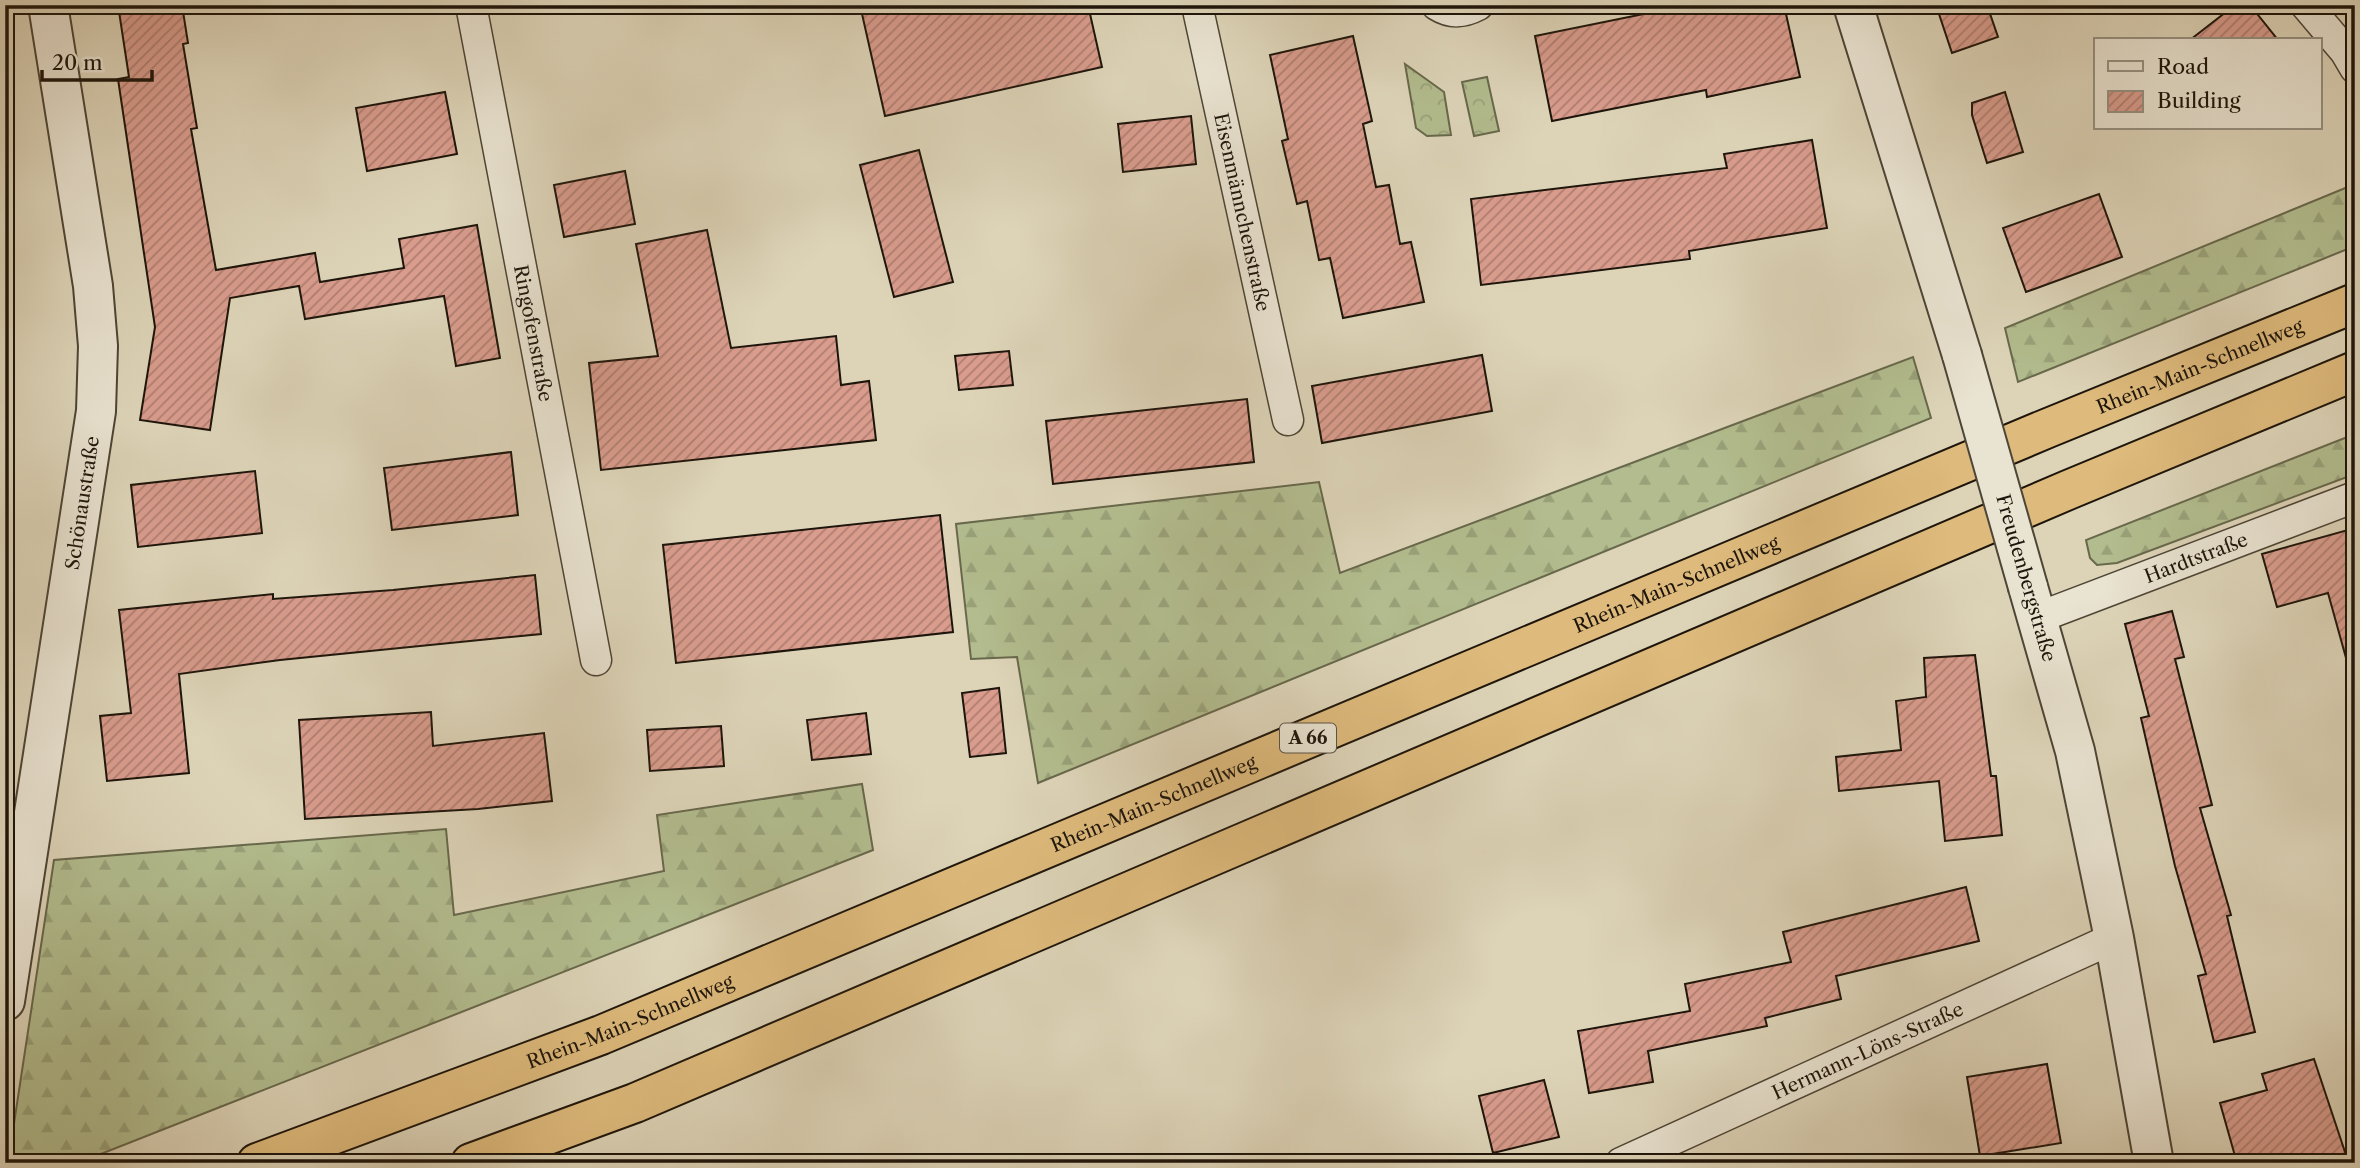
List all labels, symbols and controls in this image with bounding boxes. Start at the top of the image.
scale bar [42,38,152,82]
legend [2094,38,2322,130]
text: 20 m [52,50,103,75]
text: Road [2157,54,2209,79]
text: Building [2157,88,2242,113]
street label: Eisenmännchenstraße [1209,111,1275,313]
street label: Ringofenstraße [509,263,558,403]
street label: Rhein-Main-Schnellweg [2093,314,2307,419]
street label: Schönaustraße [60,434,104,572]
street label: Freudenbergstraße [1991,492,2061,664]
street label: Hardtstraße [2141,527,2251,588]
street label: Rhein-Main-Schnellweg [1570,530,1783,637]
road number: A 66 [1280,724,1336,752]
street label: Rhein-Main-Schnellweg [1047,750,1261,857]
street label: Rhein-Main-Schnellweg [523,969,738,1073]
street label: Hermann-Löns-Straße [1768,997,1967,1104]

